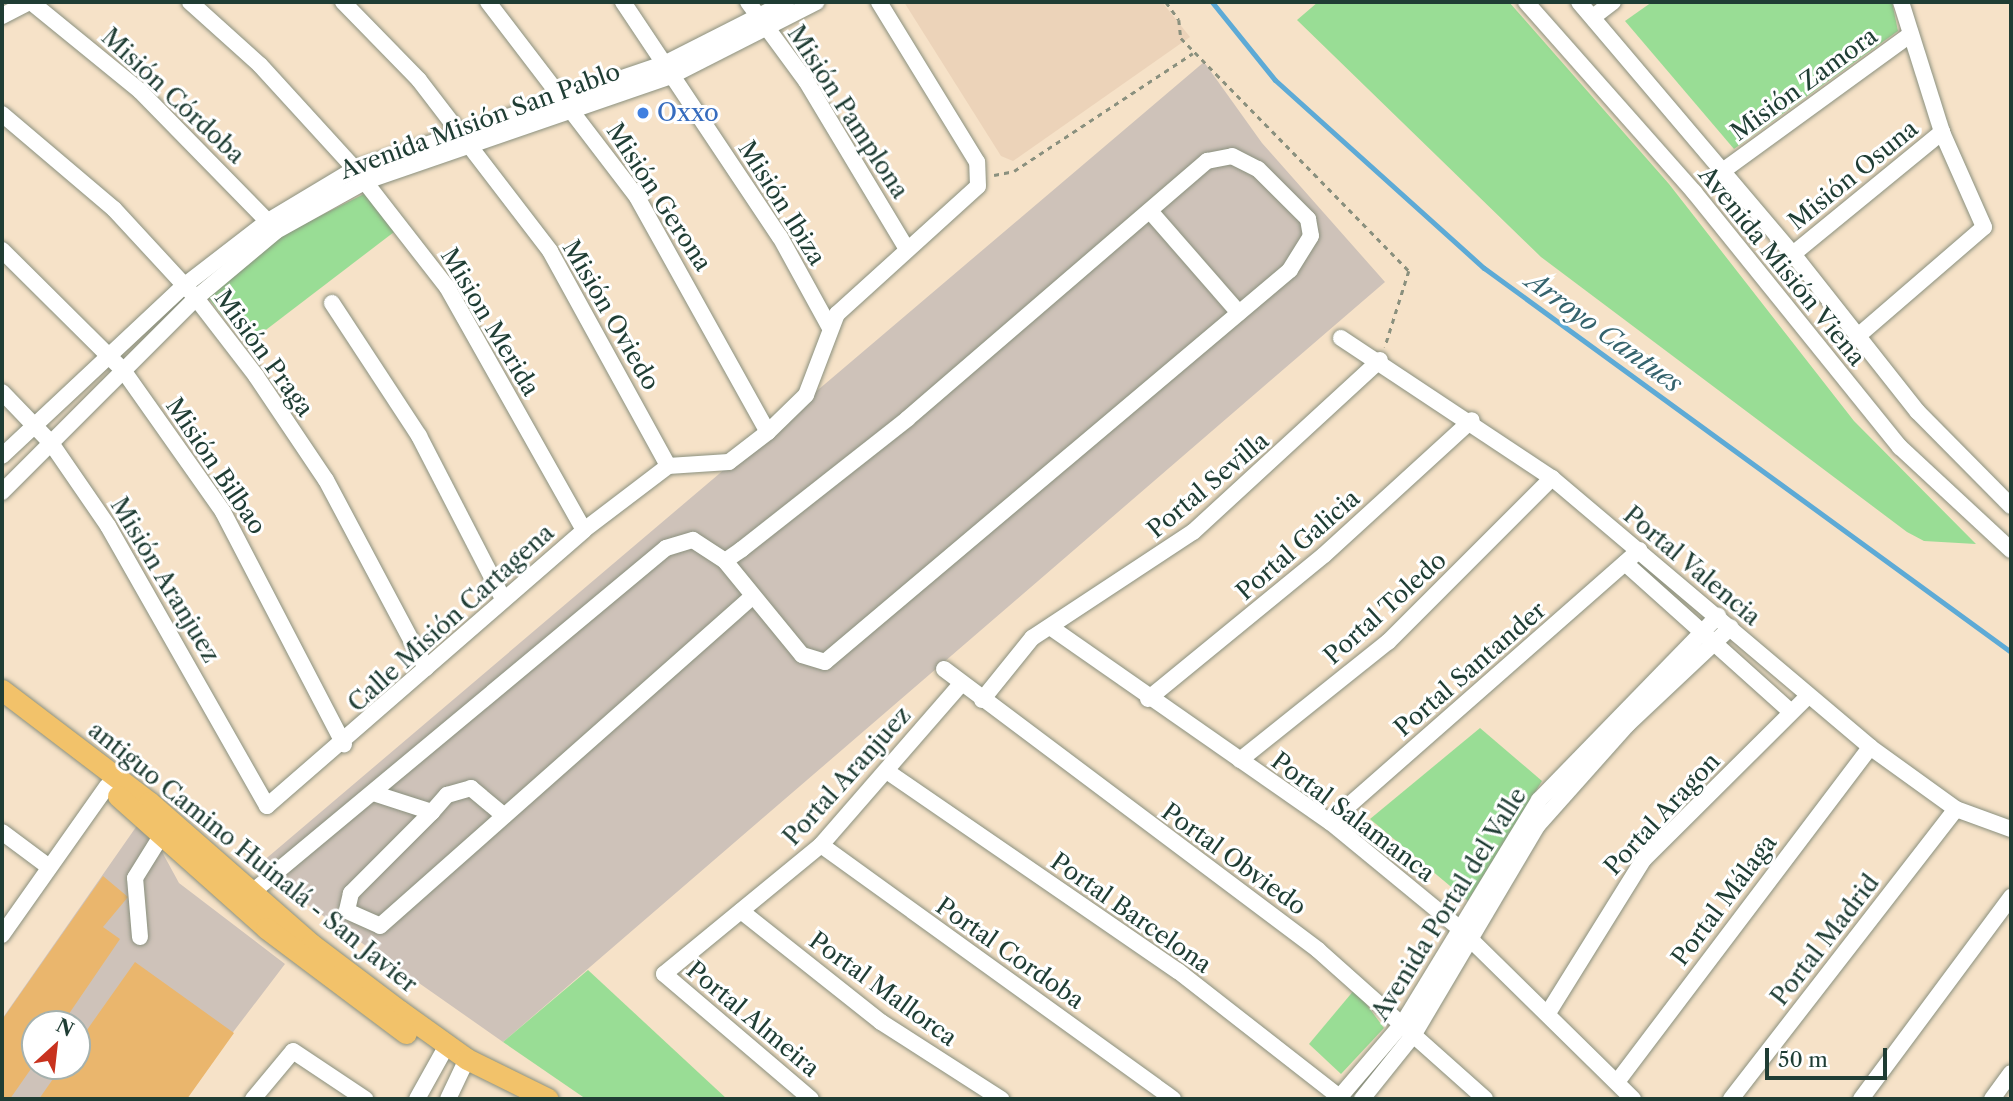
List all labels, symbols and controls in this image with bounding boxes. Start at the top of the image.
street label: Misión Pamplona [781,20,915,204]
street label: Misión Zamora [1725,21,1883,147]
street label: Misión Córdoba [96,22,250,170]
street label: Avenida Misión San Pablo [336,57,624,185]
place label: Oxxo [657,99,719,127]
marker: Oxxo [635,105,651,121]
street label: Misión Osuna [1782,114,1924,236]
street label: Misión Gerona [601,118,717,276]
street label: Misión Ibiza [732,135,832,271]
street label: Avenida Misión Viena [1692,160,1872,372]
street label: Misión Oviedo [556,235,666,395]
street label: Mision Merida [435,243,545,401]
water label: Arroyo Cantues [1520,266,1688,400]
street label: Misión Praga [209,284,319,422]
street label: Misión Bilbao [160,392,272,540]
street label: Portal Sevilla [1142,426,1274,544]
street label: Portal Galicia [1231,484,1365,606]
street label: Misión Aranjuez [104,492,226,668]
street label: Portal Valencia [1617,500,1767,632]
street label: Calle Misión Cartagena [342,518,560,718]
street label: Portal Toledo [1318,545,1452,671]
street label: Portal Santander [1388,595,1552,743]
street label: Portal Aranjuez [777,700,917,852]
street label: antiguo Camino Huinalá - San Javier [83,715,423,999]
street label: Portal Salamanca [1266,746,1440,888]
street label: Portal Aragon [1598,747,1726,881]
street label: Avenida Portal del Valle [1365,782,1533,1026]
street label: Portal Obviedo [1156,797,1312,921]
street label: Portal Málaga [1665,829,1783,971]
street label: Portal Barcelona [1045,847,1217,979]
street label: Portal Madrid [1765,869,1885,1011]
street label: Portal Cordoba [930,891,1090,1015]
street label: Portal Mallorca [804,926,962,1052]
street label: Portal Almeira [680,955,826,1083]
north arrow [21,1010,91,1080]
text: N [52,1014,77,1042]
scale bar [1768,1034,1890,1078]
text: 50 m [1778,1047,1828,1072]

